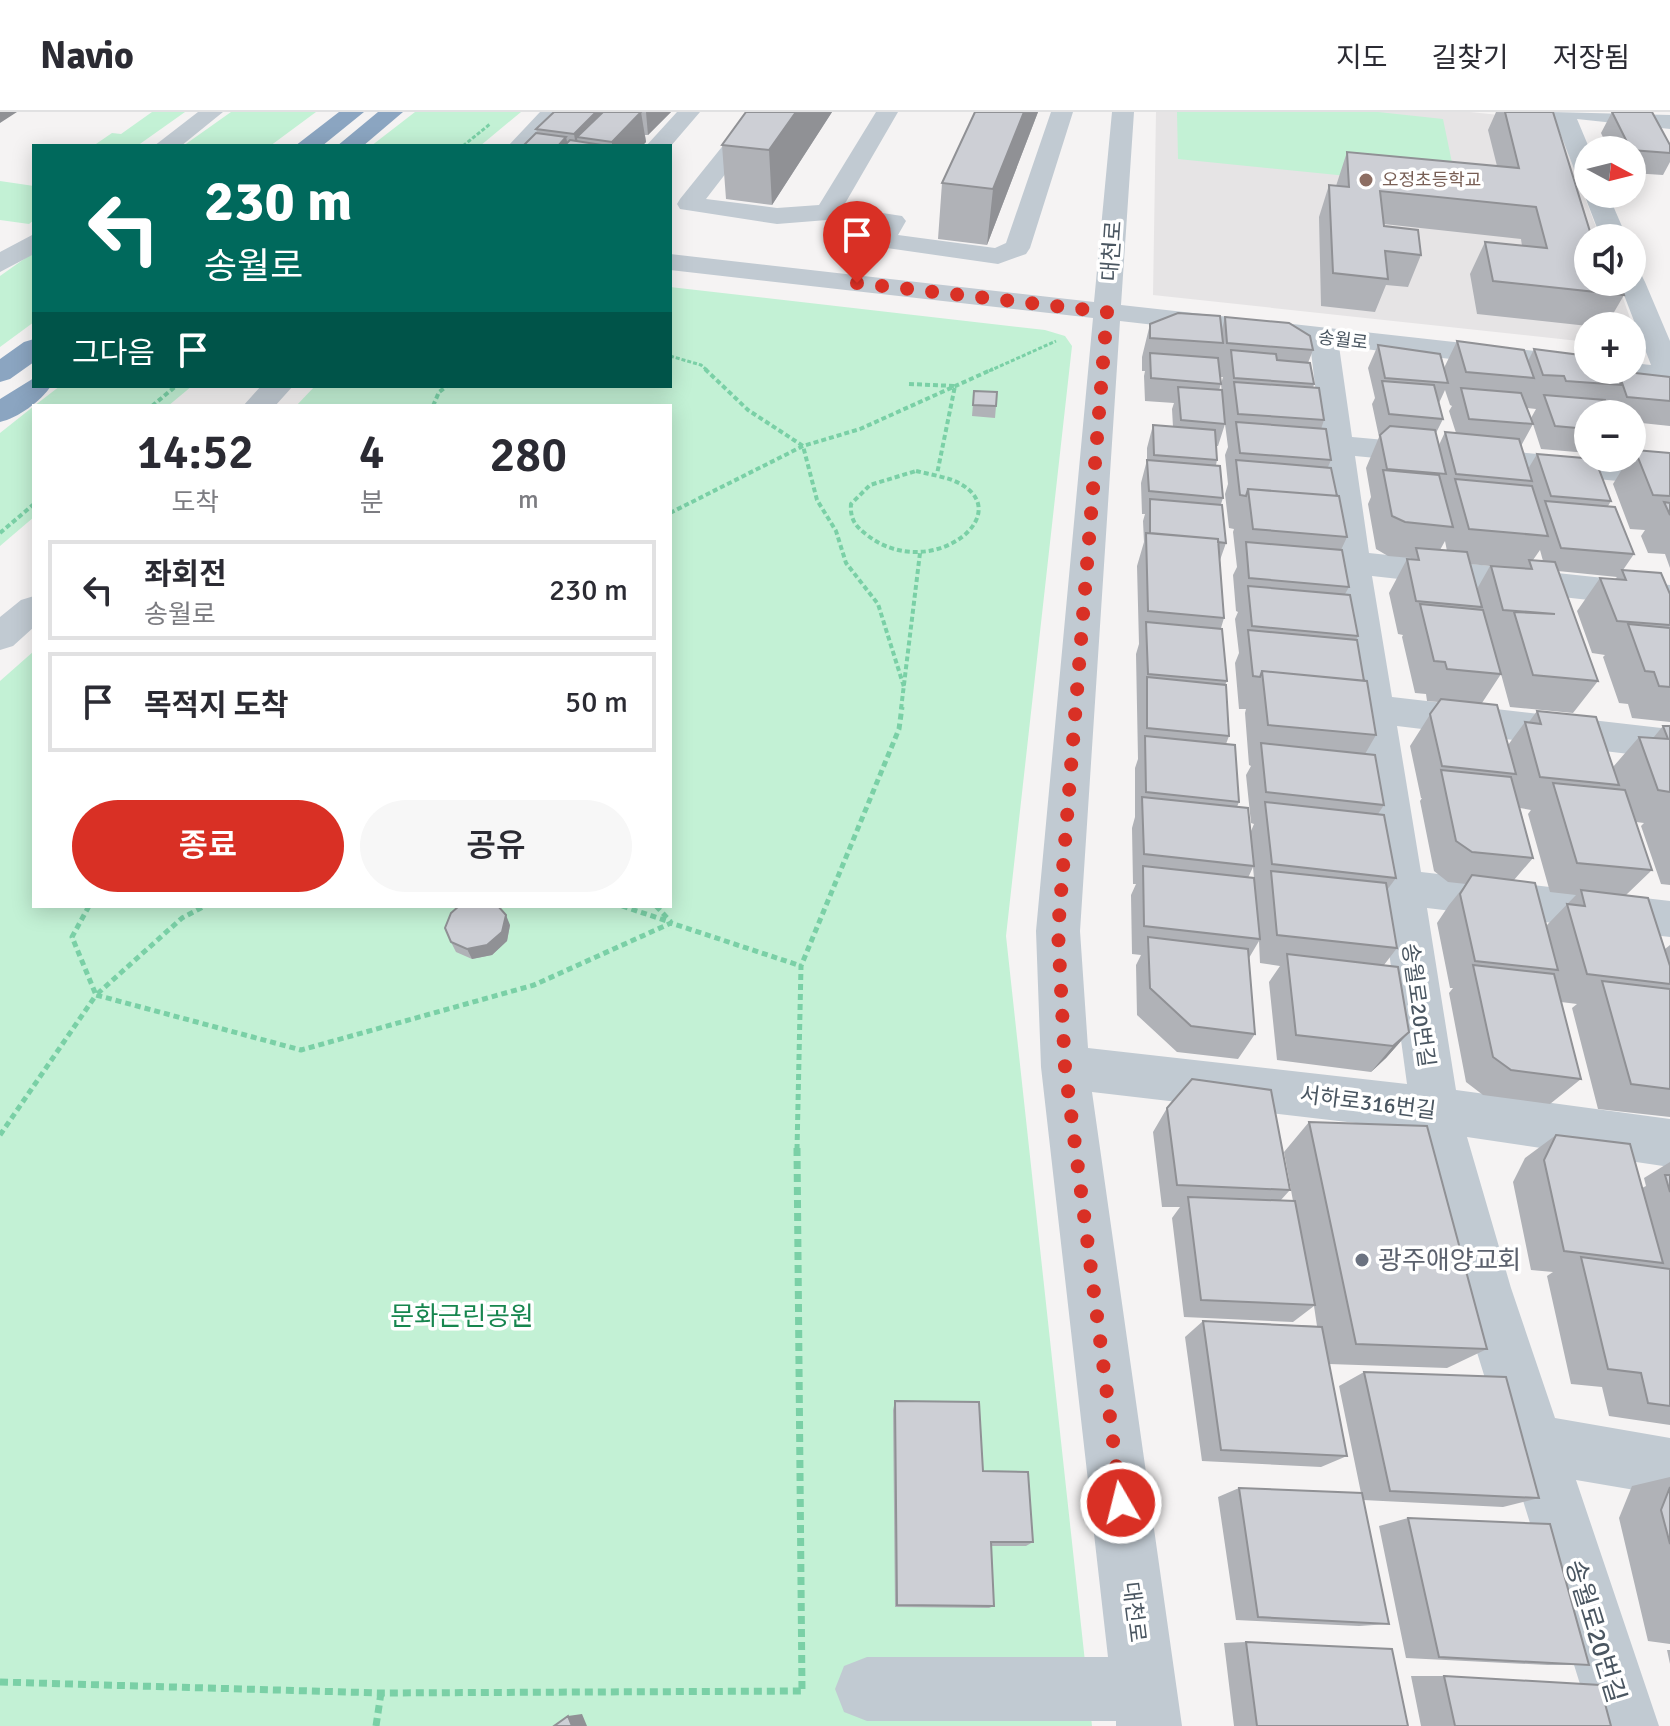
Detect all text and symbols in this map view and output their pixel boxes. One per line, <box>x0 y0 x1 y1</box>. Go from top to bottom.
text: Navio <box>40 32 134 79</box>
text: 지도 <box>1336 41 1387 75</box>
text: 길찾기 <box>1431 41 1509 75</box>
text: 저장됨 <box>1553 41 1630 75</box>
north arrow <box>1574 136 1646 208</box>
map controls <box>1574 136 1646 472</box>
text: 230 m <box>204 167 352 236</box>
place label: 오정초등학교 <box>1382 169 1481 191</box>
marker: 오정초등학교 <box>1357 171 1375 189</box>
icon: left <box>72 176 176 280</box>
pin <box>823 201 891 283</box>
icon: arrive <box>835 213 879 257</box>
street label: 대천로 <box>1096 220 1127 282</box>
button: sound <box>1574 224 1646 296</box>
text: 송월로 <box>204 244 303 289</box>
button: + <box>1574 312 1646 384</box>
street label: 송월로 <box>1317 326 1369 354</box>
icon: arrive <box>171 328 215 372</box>
text: 그다음 <box>72 335 155 372</box>
button: − <box>1574 400 1646 472</box>
text: 14:52 <box>137 423 254 482</box>
text: 4 <box>359 423 385 482</box>
text: 280 <box>489 426 567 485</box>
text: m <box>518 484 539 516</box>
text: 도착 <box>171 487 219 519</box>
text: 분 <box>360 487 384 519</box>
text: 좌회전 <box>144 556 227 593</box>
icon: left <box>76 568 120 612</box>
text: 230 m <box>549 572 628 609</box>
text: 송월로 <box>144 599 216 631</box>
icon: arrive <box>76 680 120 724</box>
text: 50 m <box>565 684 628 721</box>
text: 목적지 도착 <box>144 687 289 724</box>
button: 종료 <box>72 800 344 892</box>
button: 공유 <box>360 800 632 892</box>
street label: 송월로20번길 <box>1396 941 1441 1069</box>
street label: 서하로316번길 <box>1298 1081 1437 1124</box>
place label: 광주애양교회 <box>1378 1245 1522 1277</box>
marker: 광주애양교회 <box>1353 1251 1371 1269</box>
park label: 문화근린공원 <box>390 1301 534 1333</box>
position arrow <box>1079 1461 1163 1545</box>
street label: 송월로20번길 <box>1558 1556 1632 1707</box>
street label: 대천로 <box>1117 1580 1152 1644</box>

